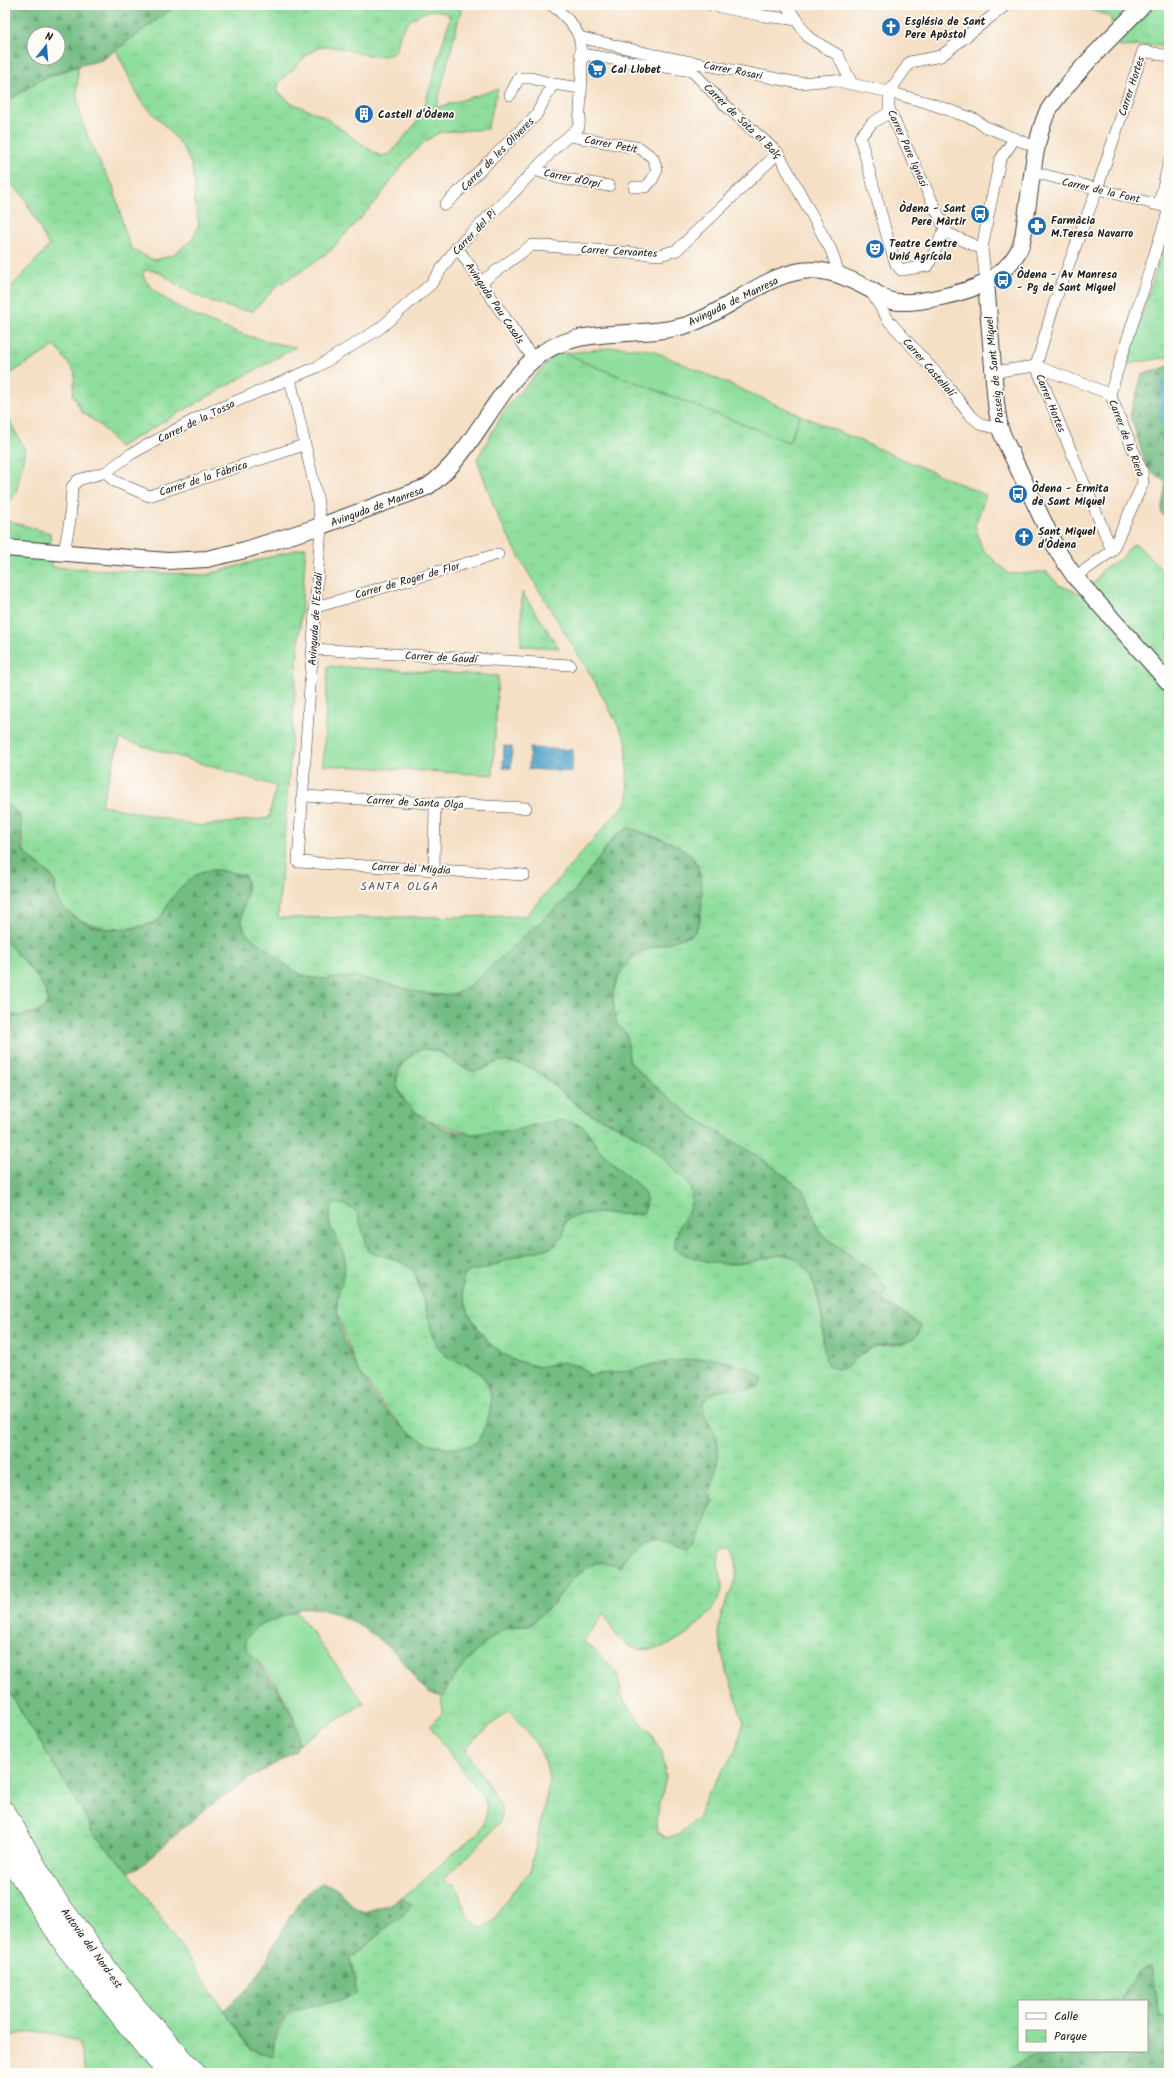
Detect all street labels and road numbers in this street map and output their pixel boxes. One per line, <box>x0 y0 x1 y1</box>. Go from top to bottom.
street label: Carrer Hortes <box>1114 54 1150 119</box>
street label: Carrer Rosari <box>702 56 764 86</box>
street label: Carrer de Sota el Balç <box>699 79 786 164</box>
street label: Carrer Pare Ignasi <box>882 107 932 190</box>
street label: Carrer de les Oliveres <box>456 113 539 196</box>
street label: Carrer Petit <box>583 131 640 159</box>
street label: Carrer d'Orpí <box>542 164 604 194</box>
street label: Carrer de la Font <box>1060 173 1142 209</box>
street label: Carrer del Pi <box>448 205 502 260</box>
street label: Carrer Cervantes <box>580 241 658 263</box>
street label: Avinguda Pau Casals <box>460 259 528 348</box>
street label: Avinguda de Manresa <box>685 272 782 332</box>
street label: Passeig de Sant Miquel <box>980 315 1010 424</box>
street label: Carrer Castellolí <box>897 334 961 403</box>
street label: Carrer Hortes <box>1030 371 1070 436</box>
street label: Carrer de la Tossa <box>154 395 238 449</box>
street label: Carrer de la Riera <box>1103 397 1149 480</box>
street label: Carrer de la Fàbrica <box>157 456 250 502</box>
street label: Avinguda de Manresa <box>328 482 427 532</box>
street label: Carrer de Roger de Flor <box>353 557 463 605</box>
street label: Avinguda de l'Estadi <box>304 572 328 666</box>
street label: Carrer de Gaudí <box>404 647 480 669</box>
street label: Carrer de Santa Olga <box>366 791 464 815</box>
street label: Carrer del Migdia <box>371 858 451 880</box>
street label: Autovia del Nord-est <box>56 1904 127 1993</box>

